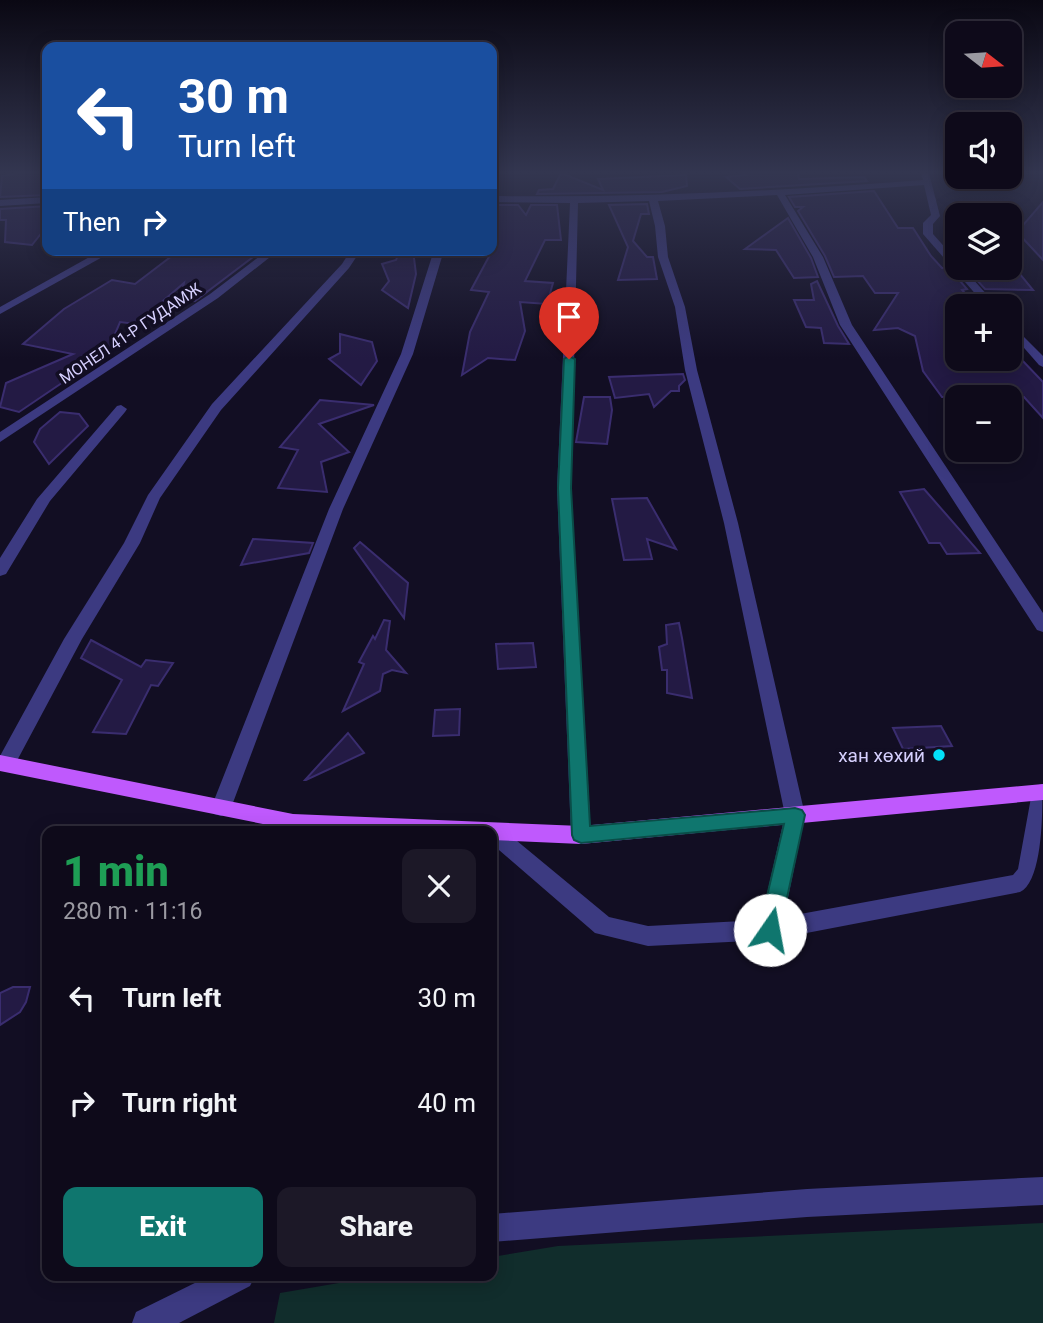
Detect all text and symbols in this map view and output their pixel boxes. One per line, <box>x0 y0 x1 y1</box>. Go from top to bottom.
north arrow <box>945 21 1022 98</box>
map controls <box>945 21 1022 462</box>
text: 30 m <box>178 68 289 125</box>
icon: left <box>63 70 154 161</box>
button: sound <box>945 112 1022 189</box>
text: Turn left <box>178 127 296 165</box>
icon: right <box>135 203 173 241</box>
button: layers <box>945 203 1022 280</box>
text: Then <box>63 207 121 237</box>
street label: МОНЕЛ 41-Р ГУДАМЖ <box>56 279 205 388</box>
pin <box>539 287 599 359</box>
button: + <box>945 294 1022 371</box>
icon: arrive <box>550 298 588 336</box>
button: − <box>945 385 1022 462</box>
place label: хан хөхий <box>838 744 925 767</box>
marker: хан хөхий <box>931 747 947 763</box>
text: 1 min <box>63 847 169 896</box>
button: close <box>402 849 476 923</box>
position arrow <box>733 893 807 967</box>
text: 280 m · 11:16 <box>63 898 202 925</box>
icon: left <box>63 979 101 1017</box>
text: Turn left <box>122 983 221 1013</box>
text: 30 m <box>418 983 476 1013</box>
icon: right <box>63 1084 101 1122</box>
text: Turn right <box>122 1088 237 1118</box>
text: 40 m <box>418 1088 476 1118</box>
button: Exit <box>63 1187 263 1267</box>
button: Share <box>277 1187 476 1267</box>

